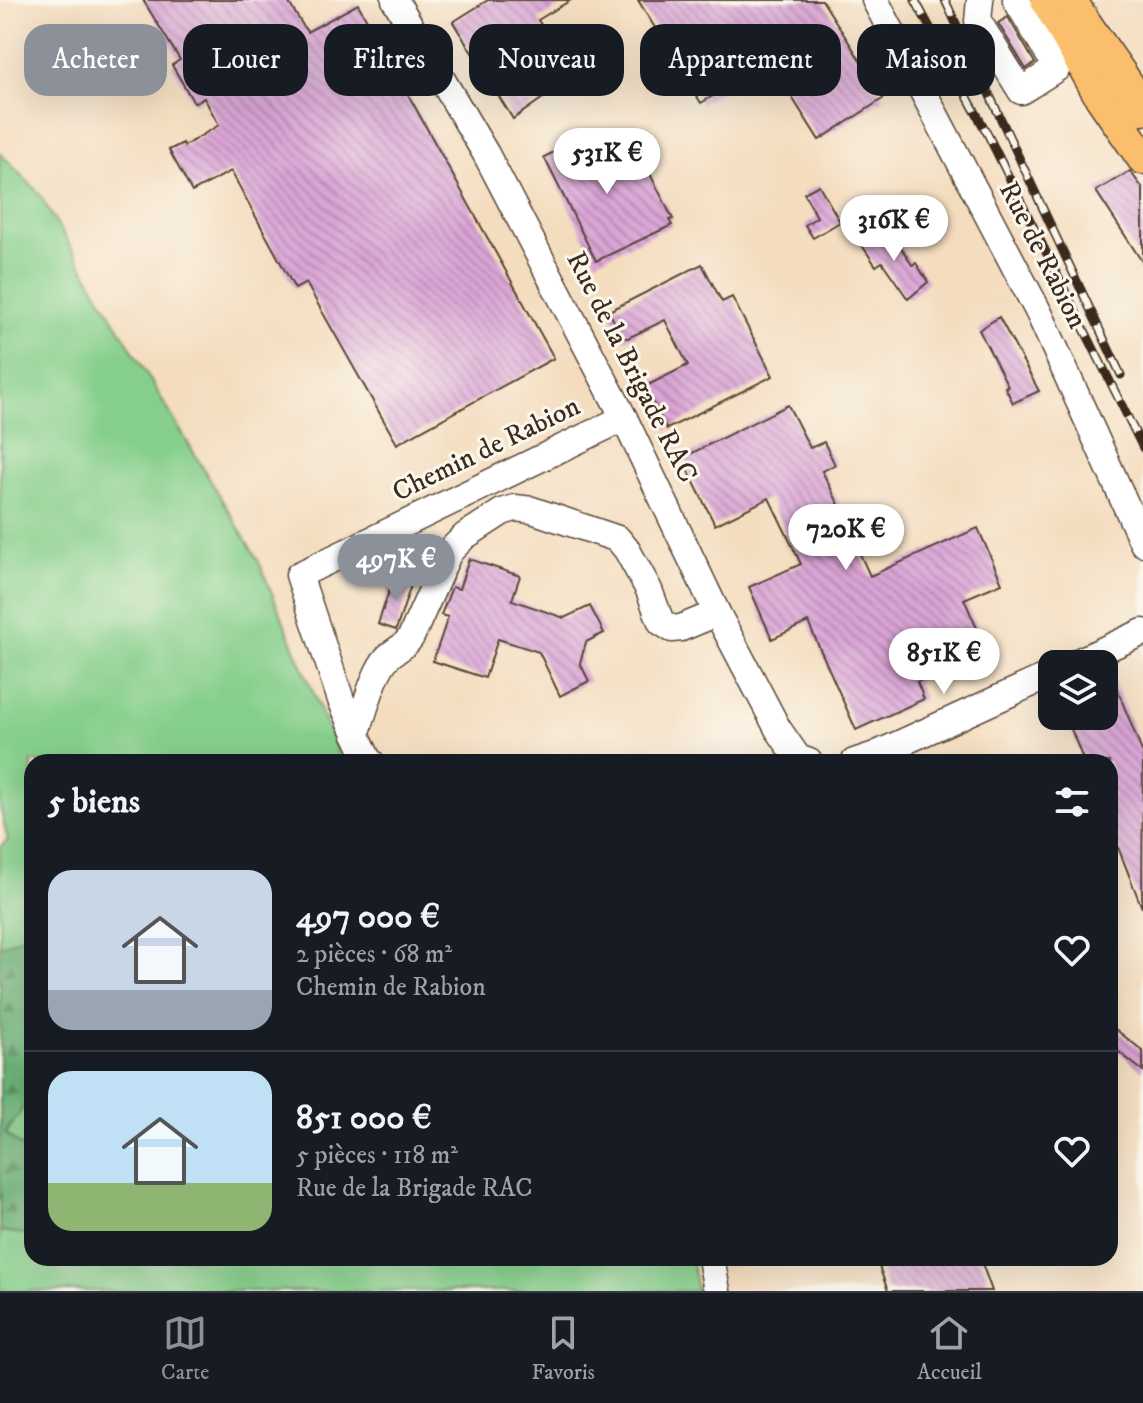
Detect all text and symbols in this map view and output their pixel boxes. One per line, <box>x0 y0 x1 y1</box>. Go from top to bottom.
chip: Acheter <box>24 24 167 96</box>
chip: Louer <box>183 24 308 96</box>
chip: Filtres <box>324 24 453 96</box>
chip: Nouveau <box>469 24 624 96</box>
chip: Appartement <box>640 24 841 96</box>
chip: Maison <box>857 24 995 96</box>
pin: 531K € <box>542 128 672 196</box>
text: 531K € <box>571 137 643 170</box>
street label: Rue de Rabion <box>991 176 1095 335</box>
pin: 316K € <box>829 195 959 263</box>
text: 316K € <box>858 204 930 237</box>
street label: Rue de la Brigade RAC <box>559 246 705 488</box>
street label: Chemin de Rabion <box>386 388 586 510</box>
pin: 720K € <box>781 504 911 572</box>
text: 720K € <box>806 513 886 546</box>
pin: 497K € <box>331 534 461 602</box>
text: 497K € <box>356 543 436 576</box>
pin: 851K € <box>879 628 1009 696</box>
text: 851K € <box>907 637 981 670</box>
map controls <box>1038 650 1118 730</box>
button: layers <box>1038 650 1118 730</box>
icon: filters <box>1050 780 1094 824</box>
text: 5 biens <box>48 781 140 823</box>
text: 497 000 € <box>296 896 440 938</box>
icon: home <box>112 902 208 998</box>
icon: heart <box>1050 928 1094 972</box>
text: 2 pièces · 68 m² <box>296 938 452 971</box>
text: Chemin de Rabion <box>296 971 486 1004</box>
text: 851 000 € <box>296 1097 432 1139</box>
icon: home <box>112 1103 208 1199</box>
icon: heart <box>1050 1129 1094 1173</box>
text: 5 pièces · 118 m² <box>296 1139 458 1172</box>
text: Rue de la Brigade RAC <box>296 1172 533 1205</box>
tab: Carte <box>161 1311 209 1386</box>
tab: Favoris <box>531 1311 595 1386</box>
tab: Accueil <box>917 1311 982 1386</box>

